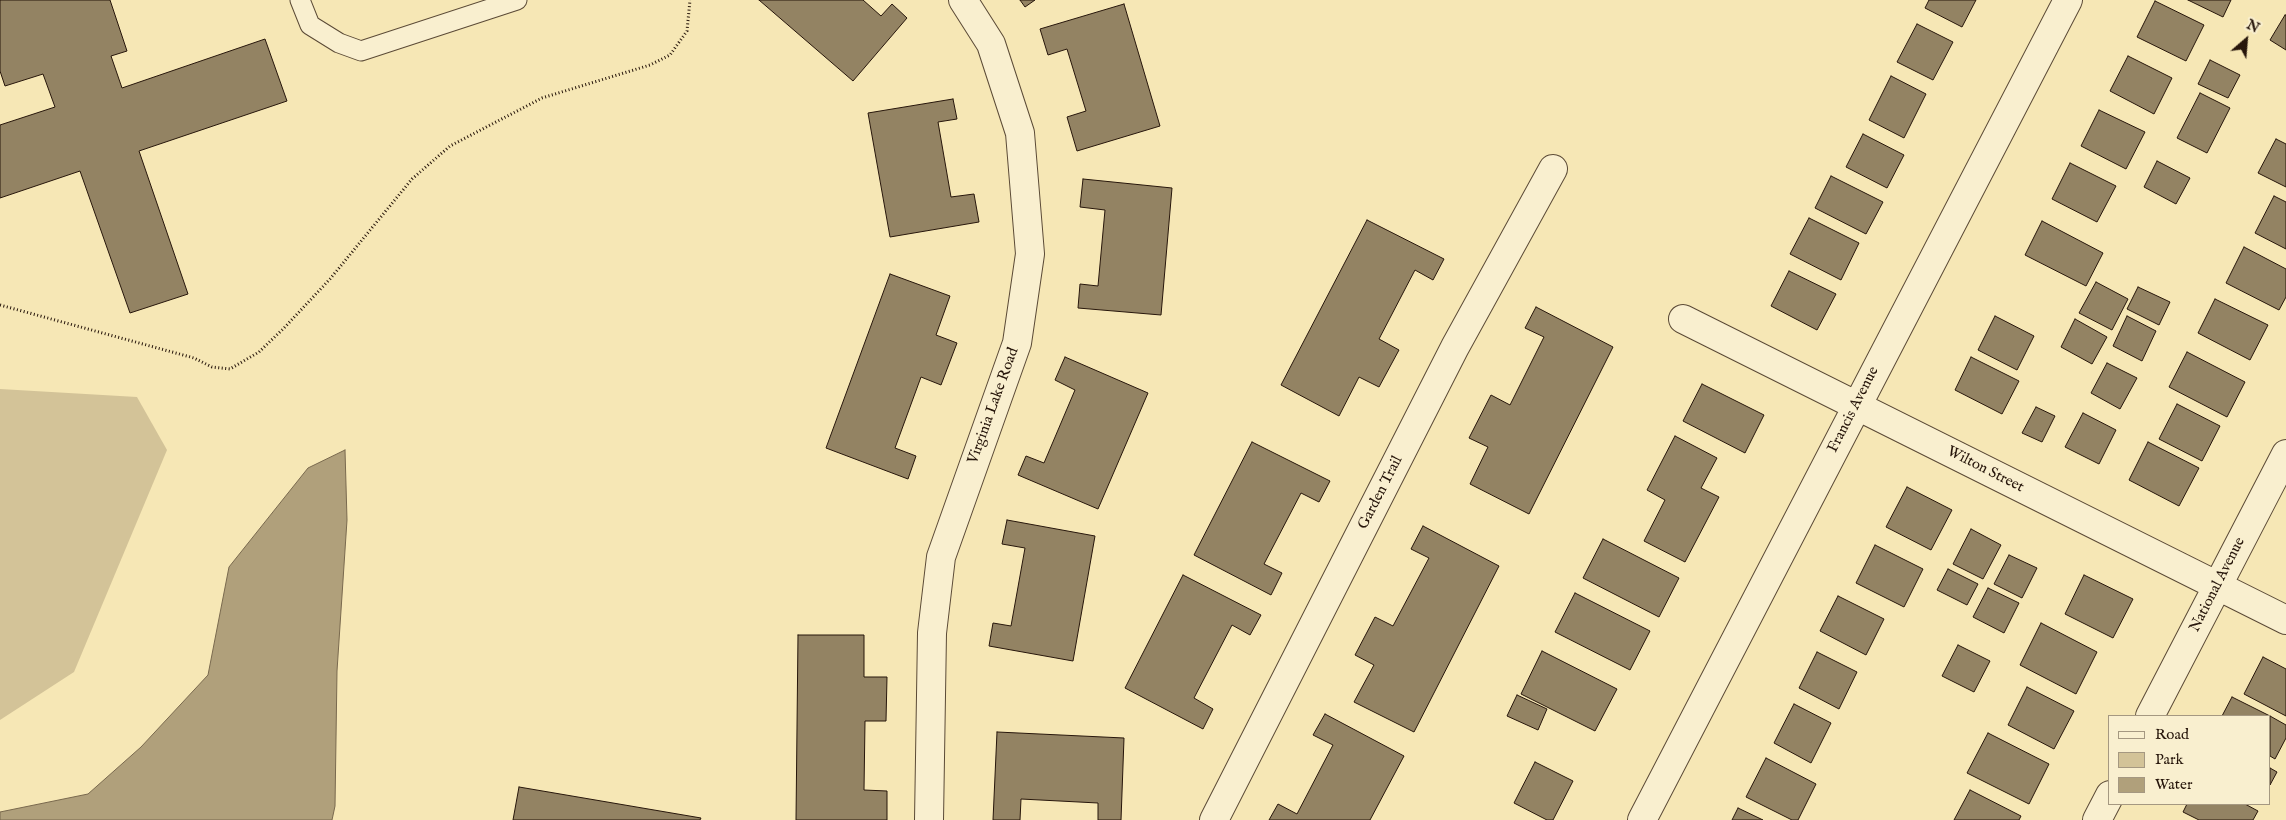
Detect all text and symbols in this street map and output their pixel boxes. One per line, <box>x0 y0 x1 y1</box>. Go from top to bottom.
north arrow <box>2221 15 2271 65</box>
text: N <box>2243 16 2262 37</box>
street label: Virginia Lake Road <box>965 345 1023 467</box>
street label: Francis Avenue <box>1825 364 1883 456</box>
street label: Wilton Street <box>1943 443 2027 497</box>
street label: Garden Trail <box>1355 453 1407 533</box>
street label: National Avenue <box>2186 535 2250 635</box>
legend <box>2108 715 2271 805</box>
text: Road <box>2155 725 2189 744</box>
text: Park <box>2155 750 2184 769</box>
text: Water <box>2155 775 2192 794</box>

